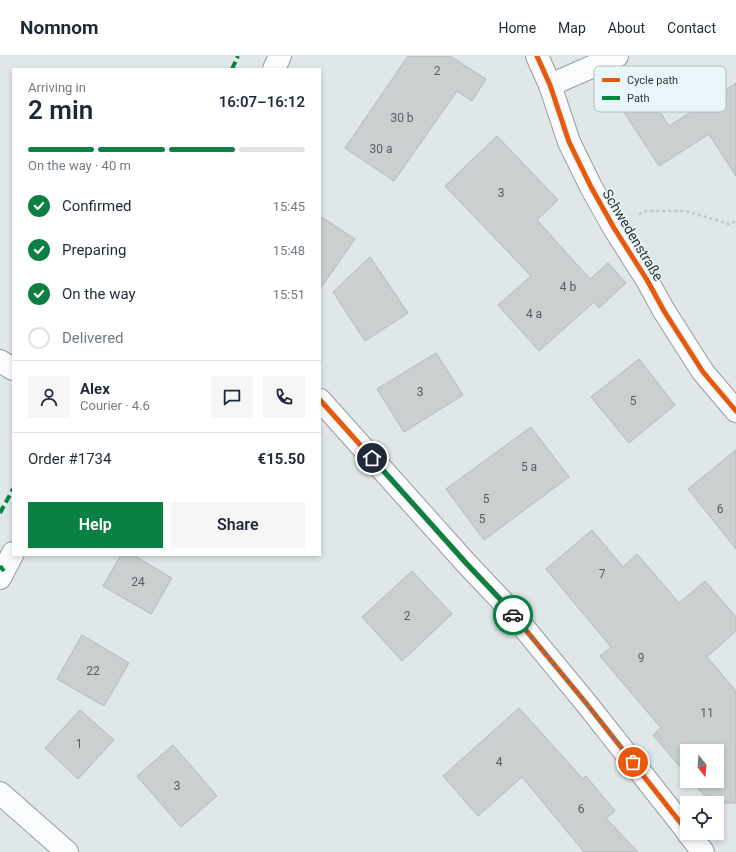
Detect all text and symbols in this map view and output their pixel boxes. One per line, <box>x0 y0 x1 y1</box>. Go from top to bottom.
text: Nomnom <box>20 16 98 39</box>
text: Home <box>498 20 536 36</box>
text: Map <box>558 20 586 36</box>
text: About <box>608 20 645 36</box>
text: Contact <box>667 20 716 36</box>
house number: 2 <box>434 64 441 78</box>
legend <box>594 66 726 112</box>
text: Cycle path <box>627 74 678 87</box>
text: Arriving in <box>28 80 86 95</box>
text: Path <box>627 92 650 105</box>
text: 16:07–16:12 <box>219 93 305 111</box>
text: 2 min <box>28 95 93 125</box>
house number: 30 b <box>390 111 414 125</box>
house number: 30 a <box>370 142 393 156</box>
text: On the way · 40 m <box>28 158 131 173</box>
house number: 3 <box>498 186 504 200</box>
street label: Schwedenstraße <box>599 186 667 284</box>
icon: check <box>28 195 50 217</box>
text: Confirmed <box>62 197 132 215</box>
text: 15:45 <box>273 199 305 214</box>
icon: check <box>28 239 50 261</box>
text: Preparing <box>62 241 126 259</box>
text: 15:48 <box>273 243 305 258</box>
house number: 4 b <box>560 280 576 294</box>
icon: check <box>28 283 50 305</box>
text: On the way <box>62 285 136 303</box>
text: 15:51 <box>273 287 305 302</box>
house number: 4 a <box>526 307 542 321</box>
text: Delivered <box>62 329 124 347</box>
button: person <box>28 376 70 418</box>
button: chat <box>211 376 253 418</box>
button: phone <box>263 376 305 418</box>
text: Alex <box>80 380 110 398</box>
house number: 3 <box>417 385 423 399</box>
house number: 5 <box>630 394 637 408</box>
text: Courier · 4.6 <box>80 398 150 413</box>
pin <box>355 441 389 475</box>
icon: home <box>361 447 383 469</box>
text: Order #1734 <box>28 450 111 468</box>
text: €15.50 <box>258 450 305 468</box>
house number: 5 a <box>521 460 537 474</box>
house number: 5 <box>483 492 490 506</box>
button: Help <box>28 502 163 548</box>
button: Share <box>171 502 305 548</box>
house number: 6 <box>717 502 724 516</box>
house number: 5 <box>479 512 486 526</box>
house number: 7 <box>599 567 606 581</box>
house number: 24 <box>131 575 145 589</box>
courier <box>493 595 533 635</box>
icon: car <box>502 604 524 626</box>
house number: 2 <box>404 609 411 623</box>
house number: 9 <box>638 651 644 665</box>
house number: 22 <box>86 664 100 678</box>
house number: 11 <box>700 706 714 720</box>
house number: 1 <box>76 737 82 751</box>
north arrow <box>680 744 724 788</box>
map controls <box>680 744 724 840</box>
pin <box>616 745 650 779</box>
icon: bag <box>622 751 644 773</box>
house number: 4 <box>496 755 503 769</box>
house number: 3 <box>174 779 180 793</box>
button: locate <box>680 796 724 840</box>
house number: 6 <box>578 802 585 816</box>

